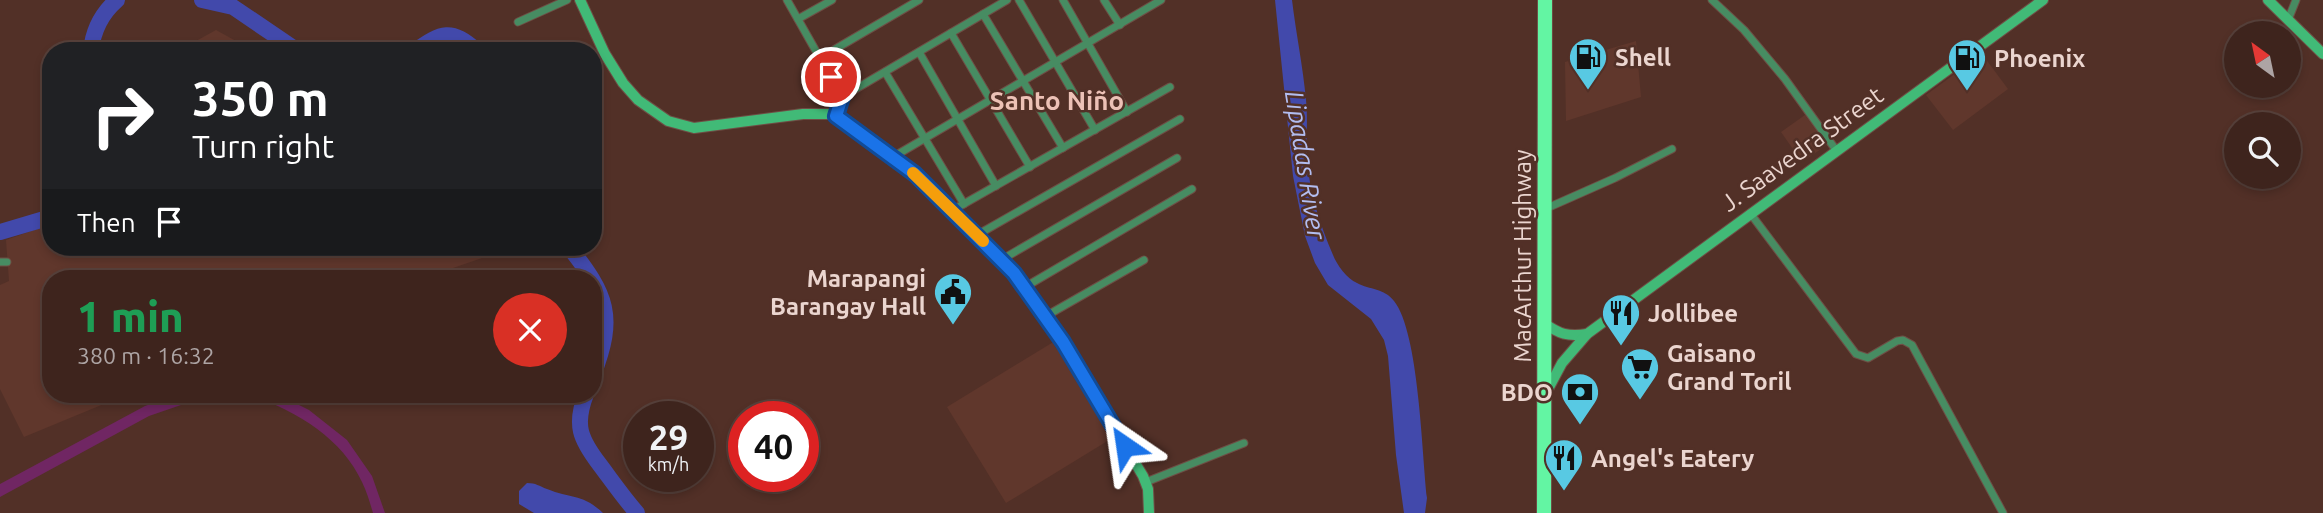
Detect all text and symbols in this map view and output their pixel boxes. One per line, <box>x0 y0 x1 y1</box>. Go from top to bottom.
north arrow <box>2224 21 2301 98</box>
map controls <box>2224 21 2301 189</box>
fuel station icon: Shell <box>1567 36 1609 91</box>
fuel station icon: Phoenix <box>1946 37 1988 92</box>
place label: Shell <box>1615 44 1671 71</box>
place label: Phoenix <box>1994 45 2085 72</box>
pin <box>801 47 861 107</box>
icon: arrive <box>812 58 850 96</box>
icon: right <box>77 70 168 161</box>
text: 350 m <box>192 70 329 125</box>
street label: J. Saavedra Street <box>1716 81 1889 217</box>
district label: Santo Niño <box>990 86 1124 115</box>
water label: Lipadas River <box>1280 88 1332 243</box>
button: search <box>2224 112 2301 189</box>
text: Turn right <box>192 128 334 164</box>
street label: MacArthur Highway <box>1509 149 1536 363</box>
icon: arrive <box>150 203 188 241</box>
text: Then <box>77 208 136 237</box>
place label: Marapangi Barangay Hall <box>770 265 926 320</box>
public building icon: Marapangi Barangay Hall <box>932 271 974 326</box>
restaurant icon: Jollibee <box>1600 292 1642 347</box>
text: 1 min <box>77 293 184 340</box>
button: close <box>493 293 567 367</box>
place label: Jollibee <box>1648 300 1738 327</box>
place label: Gaisano Grand Toril <box>1667 340 1791 395</box>
text: 380 m · 16:32 <box>77 343 215 368</box>
supermarket icon: Gaisano Grand Toril <box>1619 346 1661 401</box>
bank icon: BDO <box>1559 371 1601 426</box>
place label: BDO <box>1501 379 1553 406</box>
speed limit sign: 40 <box>728 401 819 492</box>
position arrow <box>1088 409 1162 483</box>
text: 29 <box>649 417 688 457</box>
restaurant icon: Angel's Eatery <box>1543 437 1585 492</box>
place label: Angel's Eatery <box>1591 445 1755 472</box>
text: km/h <box>648 454 689 474</box>

